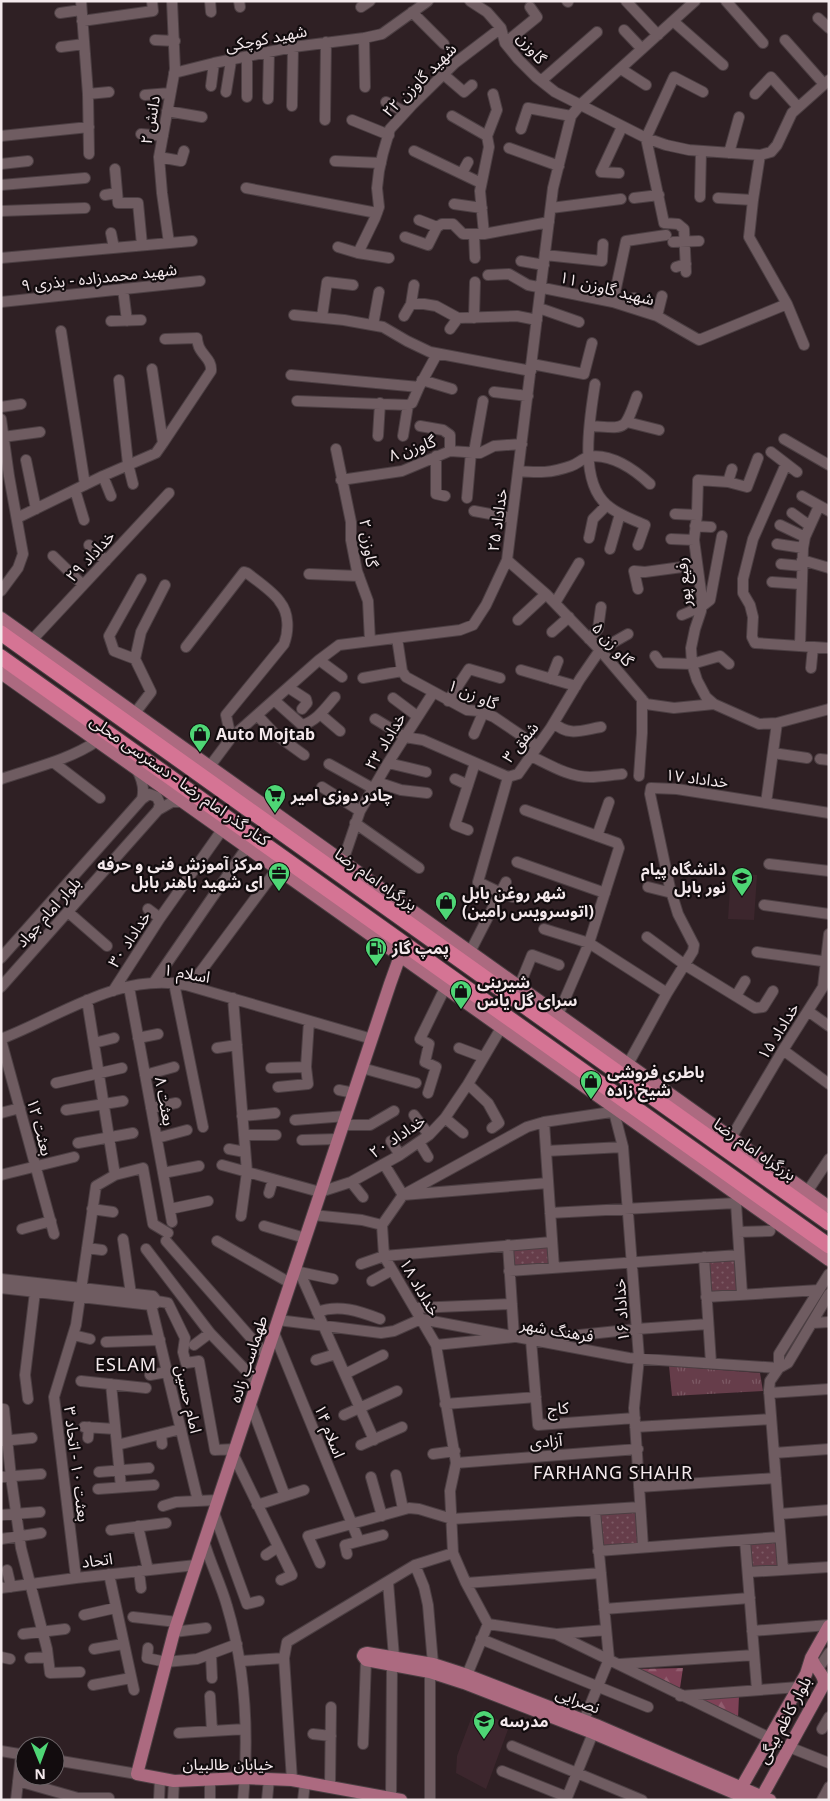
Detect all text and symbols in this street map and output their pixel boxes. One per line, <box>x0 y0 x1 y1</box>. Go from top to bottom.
street label: شهید کوچکی <box>223 19 309 57</box>
street label: گاوزن <box>512 27 552 69</box>
street label: شهید گاوزن ۲۲ <box>377 38 461 122</box>
street label: دانش ۲ <box>135 94 165 146</box>
street label: شهید محمدزاده - بذری ۹ <box>20 258 178 296</box>
street label: شهید گاوزن ۱۱ <box>557 266 657 310</box>
street label: گاوزن ۸ <box>385 430 439 466</box>
street label: خداداد ۲۵ <box>482 487 512 553</box>
street label: گاوزن ۲ <box>354 517 384 569</box>
street label: خداداد ۲۹ <box>60 525 120 587</box>
street label: رفیع پور <box>670 556 698 609</box>
street label: گاو زن ۵ <box>587 617 639 671</box>
street label: گاو زن ۱ <box>444 674 502 715</box>
street label: خداداد ۲۳ <box>359 708 411 774</box>
street label: کنار گذر امام رضا - دسترسی محلی <box>85 710 274 852</box>
street label: شفق ۳ <box>497 717 543 767</box>
shop icon: Auto Mojtab <box>188 722 212 753</box>
place label: Auto Mojtab <box>216 723 315 745</box>
street label: خداداد ۱۷ <box>664 763 730 793</box>
supermarket icon: چادر دوزی امیر <box>263 783 287 814</box>
place label: چادر دوزی امیر <box>290 784 393 806</box>
street label: بزرگراه امام رضا <box>329 842 422 917</box>
place label: مرکز آموزش فنی و حرفه ای شهید باهنر بابل <box>97 853 263 893</box>
place label: دانشگاه پیام نور بابل <box>641 858 726 898</box>
office icon: مرکز آموزش فنی و حرفه ای شهید باهنر بابل <box>267 861 291 892</box>
school or university icon: دانشگاه پیام نور بابل <box>730 866 754 897</box>
street label: بلوار امام جواد <box>10 872 87 953</box>
place label: شهر روغن بابل (اتوسرویس رامین) <box>462 882 594 922</box>
shop icon: شهر روغن بابل (اتوسرویس رامین) <box>434 890 458 921</box>
street label: خداداد ۳۰ <box>103 906 155 972</box>
fuel station icon: پمپ گاز <box>364 936 388 967</box>
place label: پمپ گاز <box>391 937 449 959</box>
street label: اسلام ۱ <box>162 958 212 990</box>
place label: شیرینی سرای گل یاس <box>477 971 578 1011</box>
shop icon: شیرینی سرای گل یاس <box>449 979 473 1010</box>
street label: خداداد ۱۵ <box>752 998 804 1064</box>
place label: باطری فروشی شیخ زاده <box>607 1061 705 1103</box>
shop icon: باطری فروشی شیخ زاده <box>579 1069 603 1100</box>
street label: بعثت ۸ <box>150 1075 180 1127</box>
street label: بعثت ۱۲ <box>22 1096 58 1158</box>
street label: خداداد ۲۰ <box>365 1109 429 1163</box>
street label: بزرگراه امام رضا <box>708 1112 801 1187</box>
street label: خداداد ۱۸ <box>395 1254 445 1320</box>
street label: خداداد ۱۶ <box>608 1278 634 1342</box>
street label: طهماسب زاده <box>224 1312 272 1405</box>
street label: فرهنگ شهر <box>518 1313 595 1347</box>
district label: ESLAM <box>95 1352 157 1376</box>
street label: امام حسین <box>169 1363 208 1436</box>
street label: کاج <box>547 1396 570 1422</box>
street label: اسلام ۱۴ <box>307 1401 351 1462</box>
street label: بعثت ۱۰ - اتحاد ۳ <box>59 1405 95 1523</box>
street label: آزادی <box>529 1429 564 1453</box>
district label: FARHANG SHAHR <box>533 1460 693 1484</box>
street label: اتحاد <box>80 1547 114 1573</box>
street label: بلوار کاظم بیگی <box>752 1672 818 1768</box>
street label: نصرایی <box>553 1682 603 1718</box>
school or university icon: مدرسه <box>472 1709 496 1740</box>
place label: مدرسه <box>500 1710 549 1732</box>
north arrow <box>15 1736 65 1786</box>
street label: خیابان طالبیان <box>183 1753 273 1775</box>
text: N <box>34 1765 46 1784</box>

